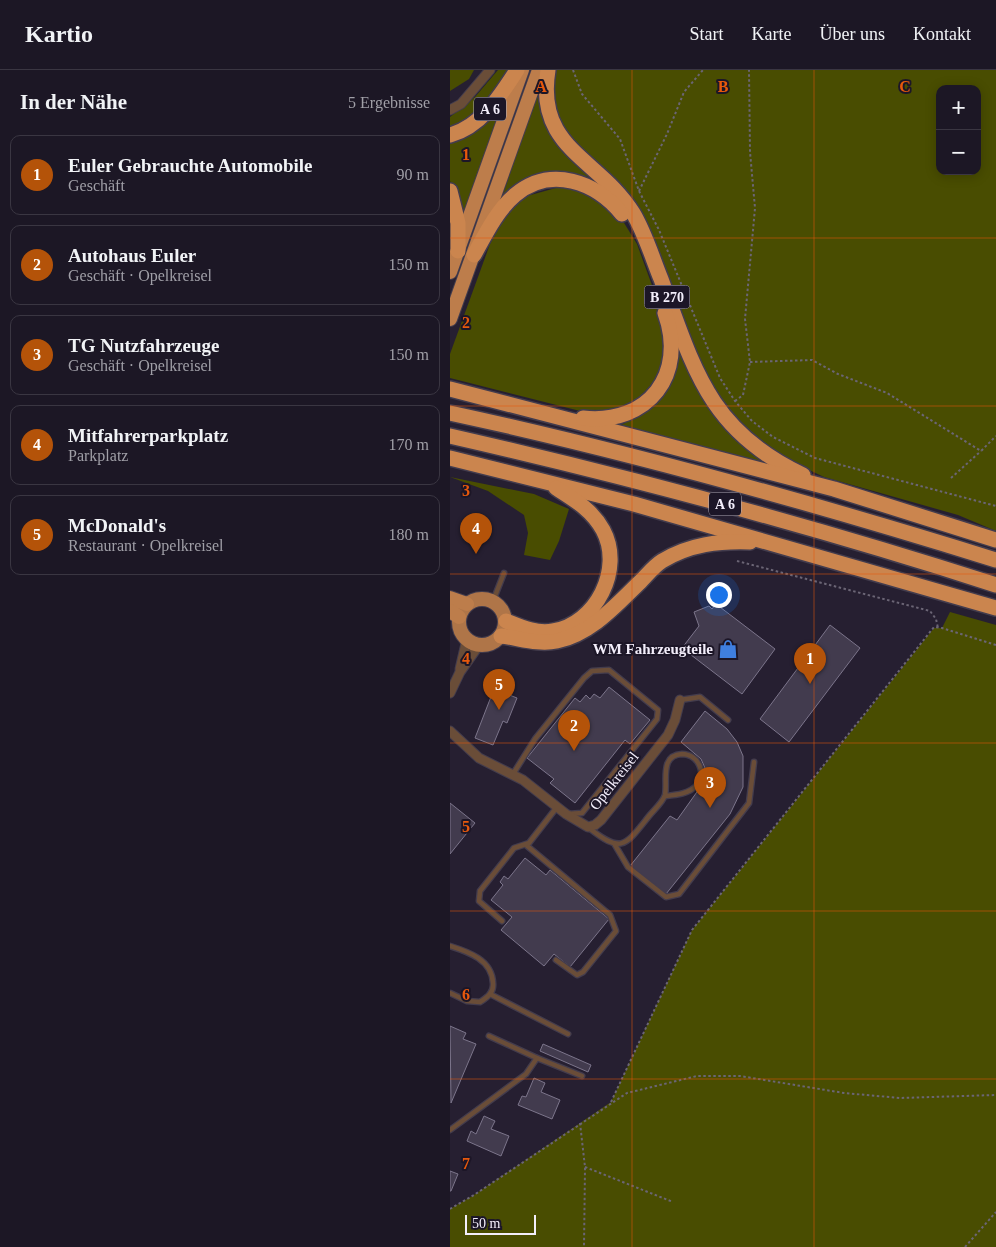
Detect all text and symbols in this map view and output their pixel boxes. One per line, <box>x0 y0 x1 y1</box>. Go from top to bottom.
text: Kartio <box>25 21 93 47</box>
text: Start <box>690 24 724 44</box>
text: Karte <box>752 24 792 44</box>
text: Über uns <box>820 24 885 44</box>
text: Kontakt <box>913 24 971 44</box>
text: A <box>535 78 547 95</box>
text: B <box>718 78 729 95</box>
text: C <box>899 78 911 95</box>
map controls <box>936 85 981 175</box>
button: + <box>936 85 981 130</box>
text: In der Nähe <box>20 90 127 114</box>
text: 5 Ergebnisse <box>348 94 430 111</box>
road number: A 6 <box>474 98 506 120</box>
button: − <box>936 130 981 175</box>
text: 1 <box>462 146 470 163</box>
text: Euler Gebrauchte Automobile <box>68 155 313 176</box>
text: 1 <box>33 166 41 183</box>
text: 90 m <box>397 166 429 183</box>
text: Geschäft <box>68 177 125 194</box>
text: Autohaus Euler <box>68 245 196 266</box>
text: 2 <box>33 256 41 273</box>
text: 150 m <box>389 256 429 273</box>
text: Geschäft · Opelkreisel <box>68 267 212 284</box>
road number: B 270 <box>644 286 690 308</box>
text: 2 <box>462 314 470 331</box>
text: TG Nutzfahrzeuge <box>68 335 219 356</box>
text: 3 <box>33 346 41 363</box>
text: 150 m <box>389 346 429 363</box>
text: Geschäft · Opelkreisel <box>68 357 212 374</box>
text: Mitfahrerparkplatz <box>68 425 228 446</box>
text: 4 <box>33 436 41 453</box>
text: 170 m <box>389 436 429 453</box>
text: Parkplatz <box>68 447 128 464</box>
text: 3 <box>462 482 470 499</box>
road number: A 6 <box>709 492 741 516</box>
pin: 4 <box>460 513 492 554</box>
text: McDonald's <box>68 515 166 536</box>
text: 5 <box>33 526 41 543</box>
text: 180 m <box>389 526 429 543</box>
text: Restaurant · Opelkreisel <box>68 537 224 554</box>
your location <box>706 582 732 608</box>
shop icon: WM Fahrzeugteile <box>717 638 739 660</box>
place label: WM Fahrzeugteile <box>593 641 713 657</box>
pin: 1 <box>794 643 826 684</box>
text: 4 <box>462 650 470 667</box>
pin: 5 <box>483 669 515 710</box>
pin: 2 <box>558 710 590 751</box>
street label: Opelkreisel <box>586 749 642 813</box>
pin: 3 <box>694 767 726 808</box>
text: 5 <box>462 818 470 835</box>
text: 6 <box>462 986 470 1003</box>
text: 7 <box>462 1155 470 1172</box>
scale bar <box>465 1212 536 1235</box>
text: 50 m <box>472 1216 500 1231</box>

